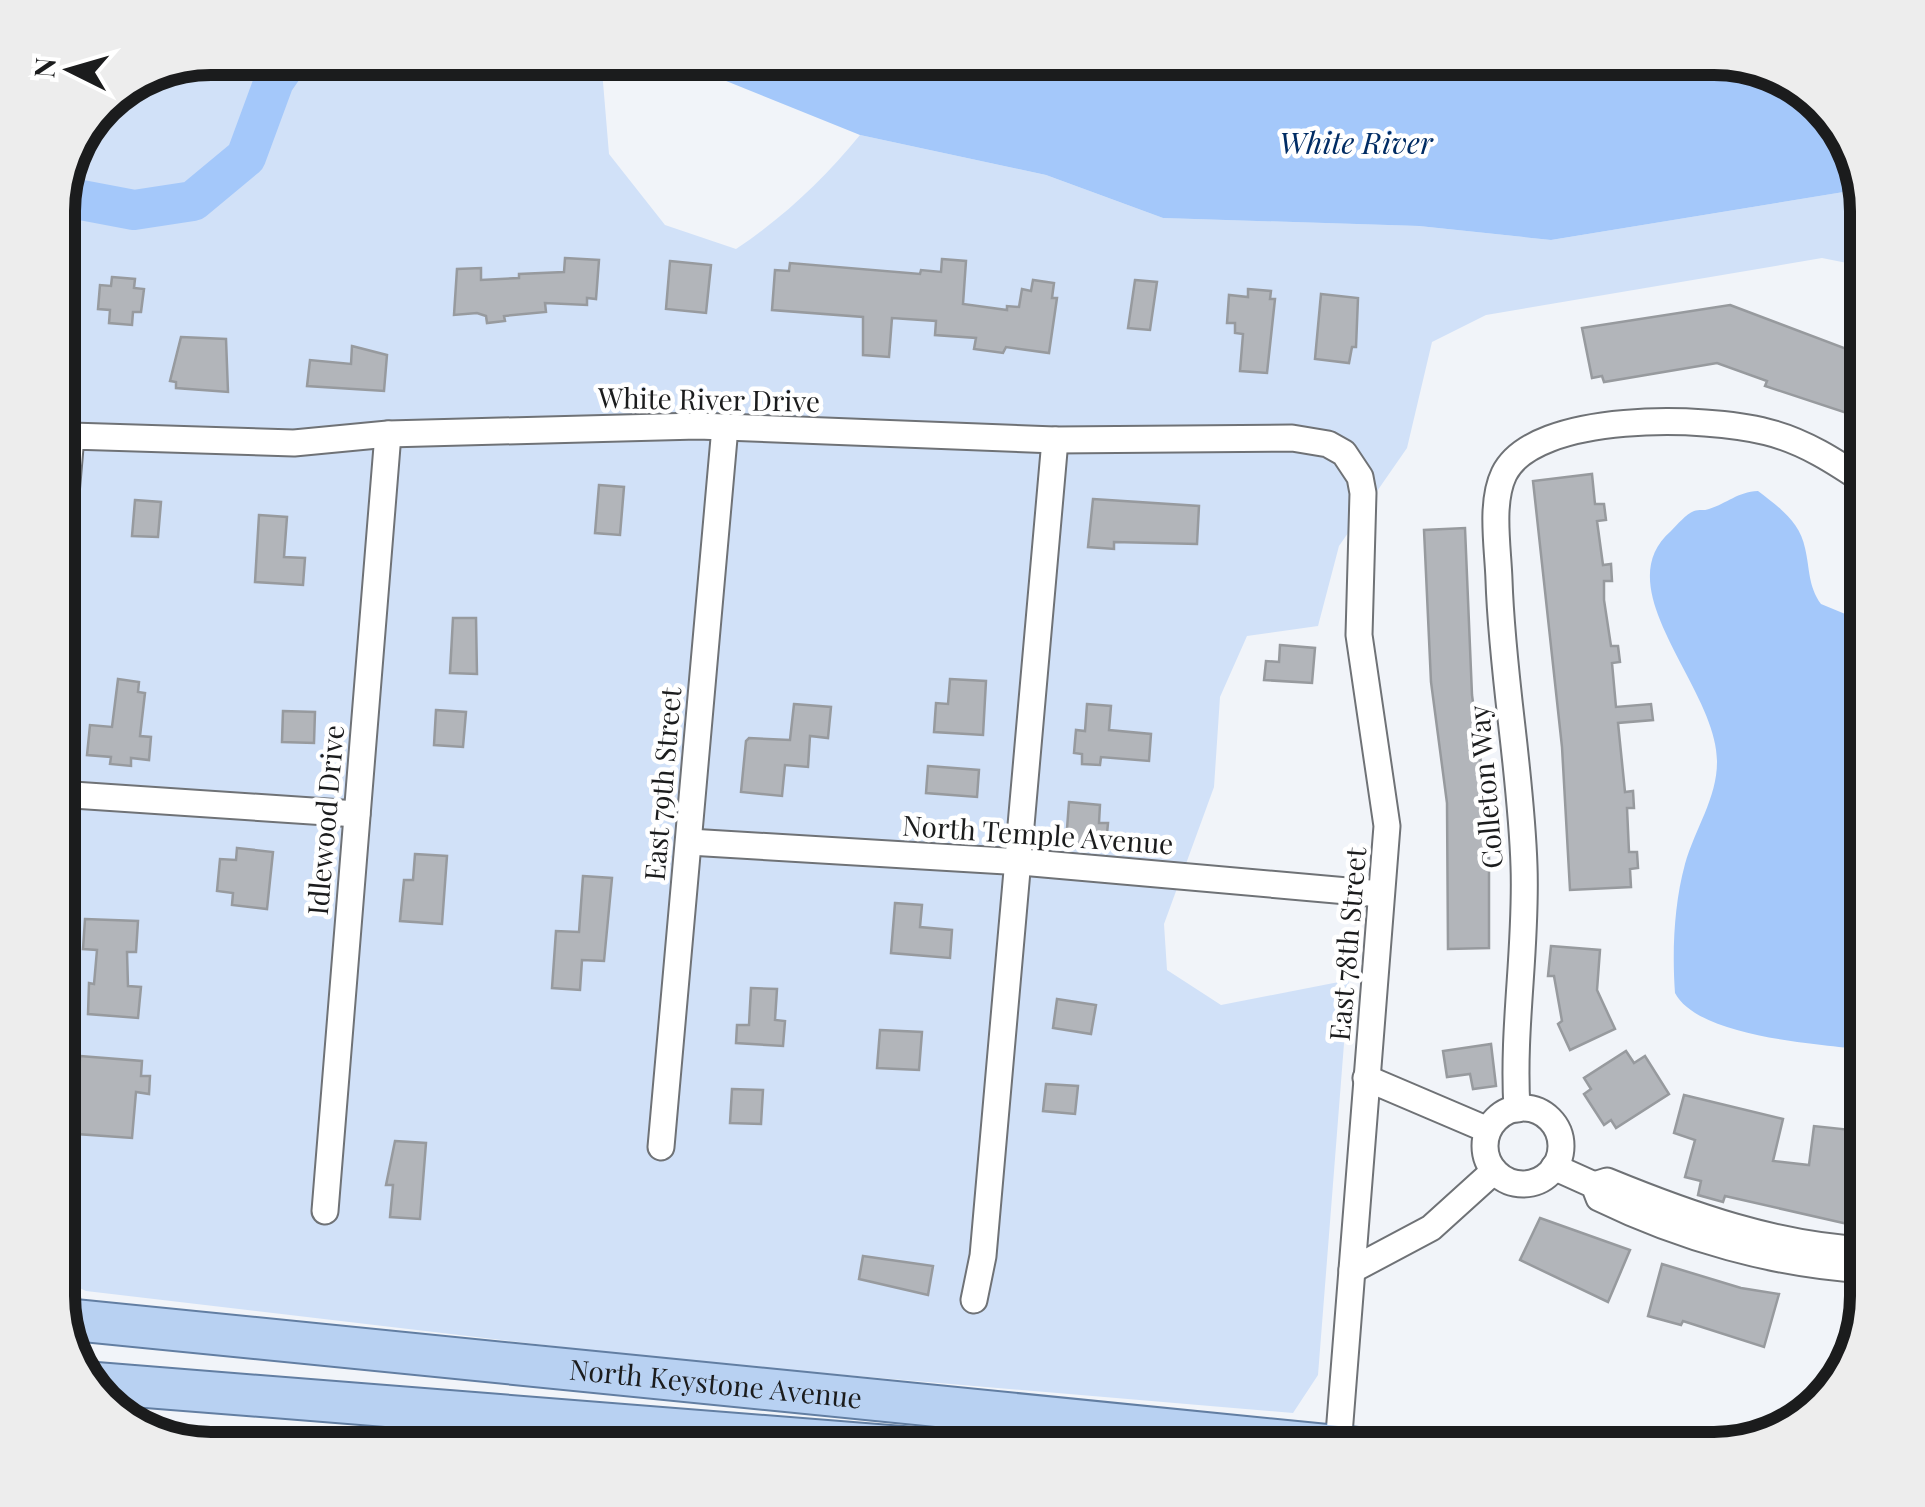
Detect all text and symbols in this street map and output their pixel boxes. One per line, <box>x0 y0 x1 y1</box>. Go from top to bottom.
north arrow <box>20 20 120 120</box>
text: N <box>24 56 63 79</box>
water label: White River <box>1279 122 1434 162</box>
street label: White River Drive <box>597 378 820 419</box>
street label: East 79th Street <box>635 685 688 882</box>
street label: Colleton Way <box>1459 704 1510 870</box>
street label: Idlewood Drive <box>298 723 351 917</box>
street label: North Temple Avenue <box>901 806 1175 861</box>
street label: East 78th Street <box>1320 844 1374 1042</box>
street label: North Keystone Avenue <box>568 1350 864 1416</box>

